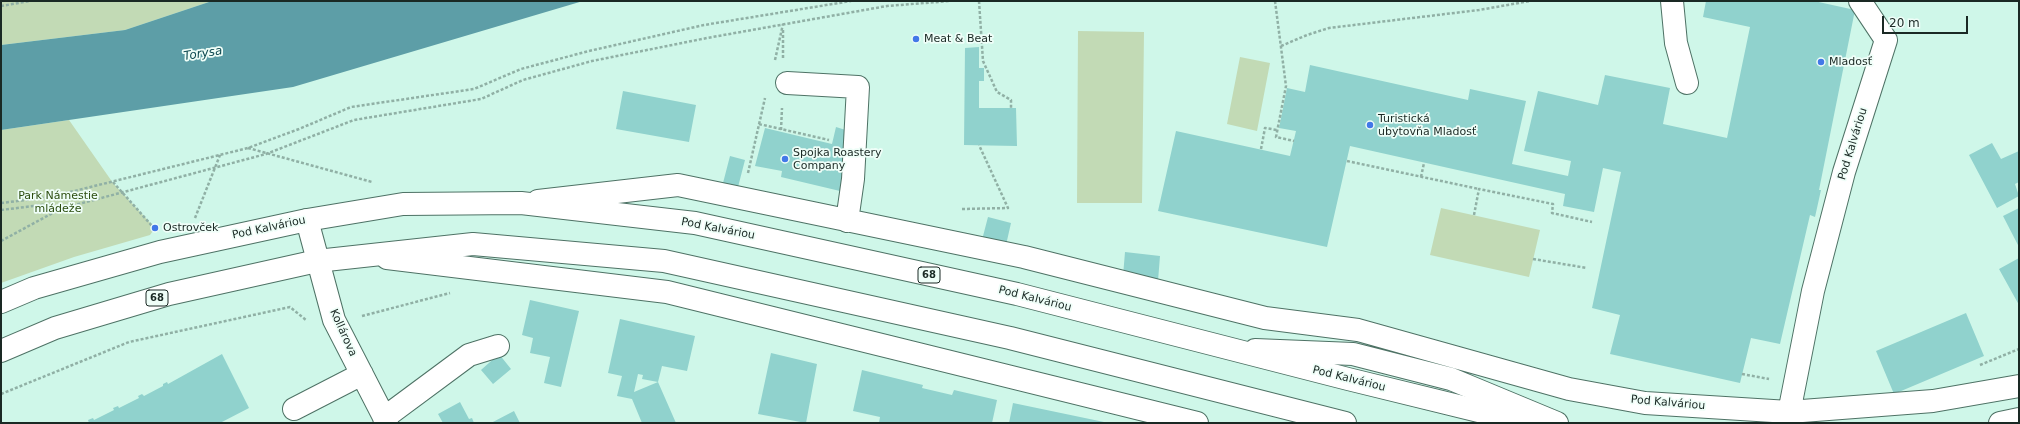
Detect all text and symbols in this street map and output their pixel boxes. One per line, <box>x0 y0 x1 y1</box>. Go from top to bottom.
scale bar <box>1884 8 1970 34</box>
text: 20 m <box>1889 16 1920 30</box>
place label: Meat & Beat <box>924 32 992 46</box>
marker: Meat & Beat <box>911 34 921 44</box>
water label: Torysa <box>183 44 223 64</box>
place label: Mladosť <box>1829 55 1872 69</box>
marker: Mladosť <box>1816 57 1826 67</box>
street label: Pod Kalváriou <box>1836 106 1870 182</box>
place label: Turistická ubytovňa Mladosť <box>1378 112 1476 138</box>
marker: Turistická ubytovňa Mladosť <box>1365 120 1375 130</box>
place label: Spojka Roastery Company <box>793 146 882 172</box>
marker: Spojka Roastery Company <box>780 154 790 164</box>
park label: Park Námestie mládeže <box>18 189 98 215</box>
street label: Pod Kalváriou <box>231 214 307 242</box>
street label: Pod Kalváriou <box>680 215 756 243</box>
place label: Ostrovček <box>163 221 218 235</box>
marker: Ostrovček <box>150 223 160 233</box>
road number: 68 <box>918 267 940 283</box>
street label: Pod Kalváriou <box>997 284 1073 314</box>
road number: 68 <box>146 290 168 306</box>
street label: Kollárova <box>327 307 359 359</box>
street label: Pod Kalváriou <box>1311 364 1387 394</box>
street label: Pod Kalváriou <box>1630 393 1706 413</box>

